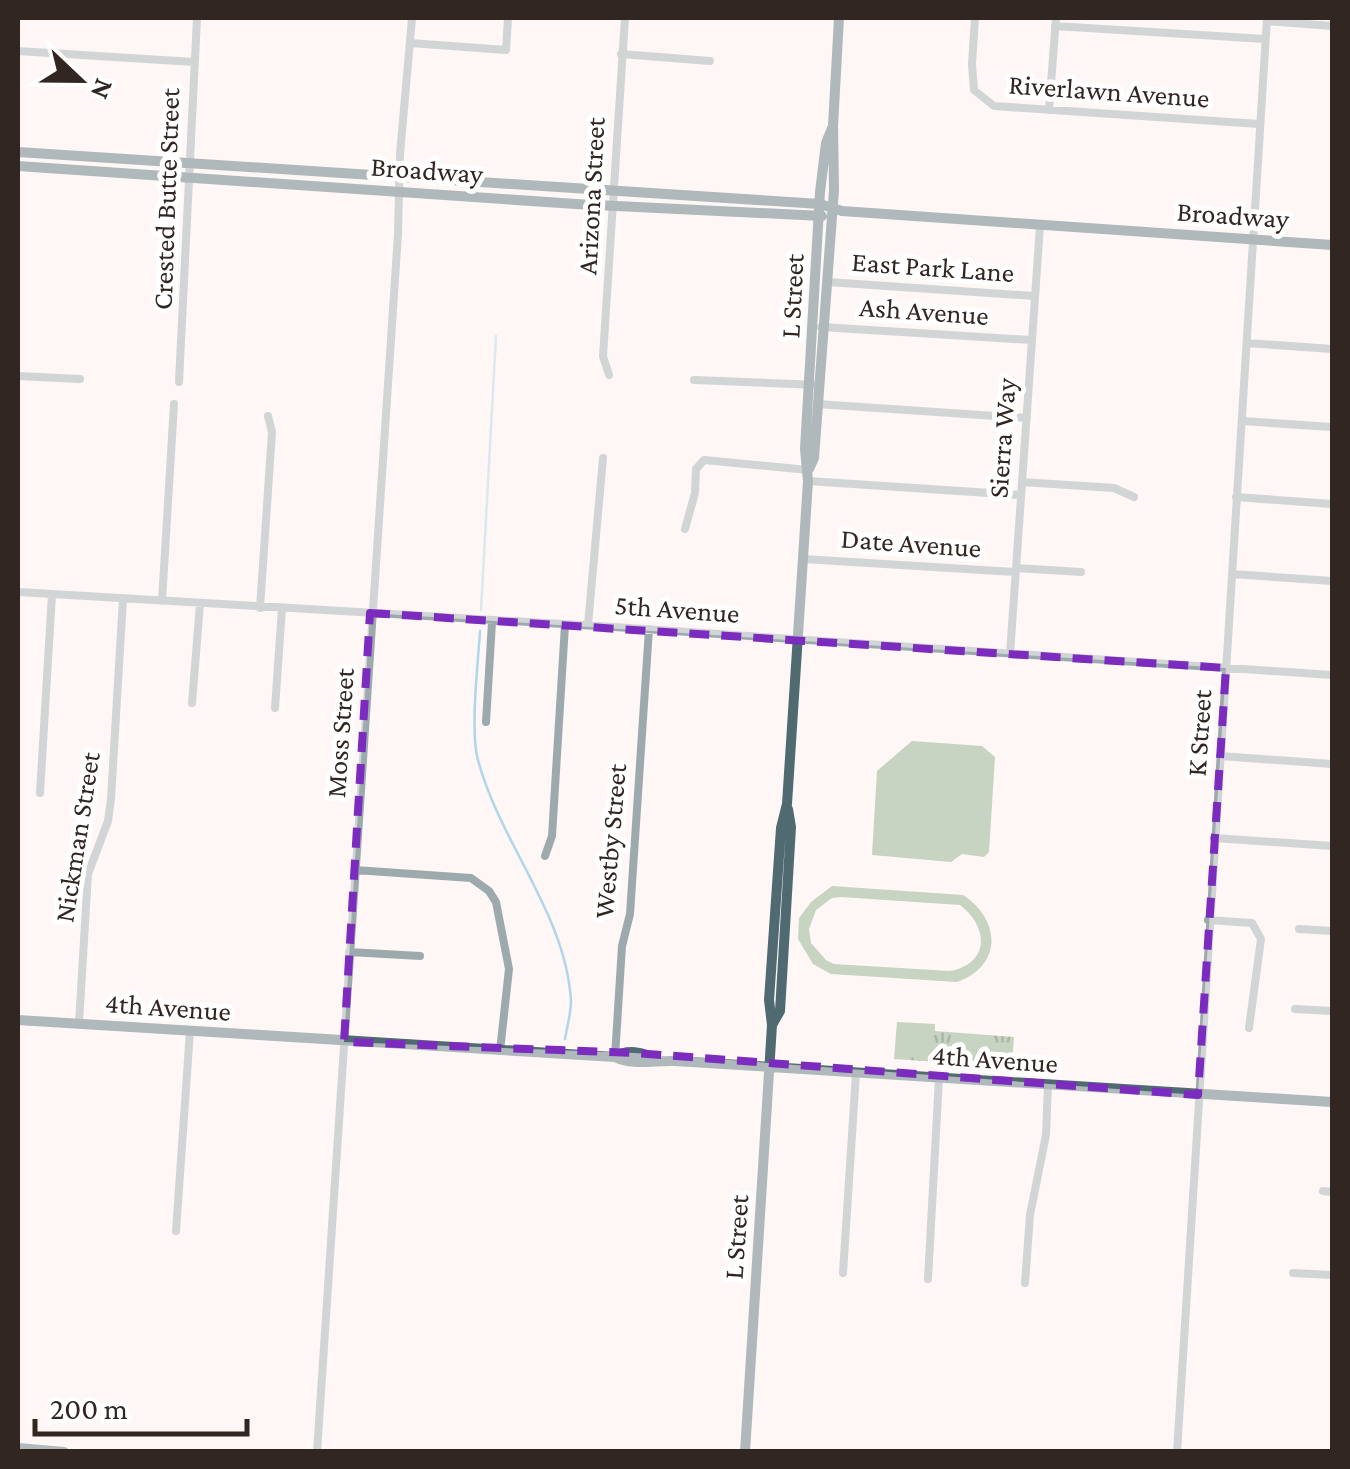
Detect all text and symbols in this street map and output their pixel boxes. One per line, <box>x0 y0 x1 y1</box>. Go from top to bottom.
north arrow <box>30 30 130 130</box>
street label: Riverlawn Avenue <box>1008 69 1210 113</box>
text: N <box>85 75 121 104</box>
street label: Crested Butte Street <box>147 87 185 311</box>
street label: Arizona Street <box>571 116 611 276</box>
street label: Broadway <box>370 151 485 189</box>
street label: Broadway <box>1176 196 1291 234</box>
street label: East Park Lane <box>851 246 1015 288</box>
street label: L Street <box>774 252 810 339</box>
street label: Ash Avenue <box>858 291 990 331</box>
street label: Sierra Way <box>982 376 1022 499</box>
street label: Date Avenue <box>840 523 982 563</box>
street label: 5th Avenue <box>614 589 740 629</box>
street label: Moss Street <box>320 666 360 799</box>
street label: K Street <box>1181 688 1218 777</box>
street label: Nickman Street <box>48 749 106 924</box>
street label: Westby Street <box>588 762 632 920</box>
street label: 4th Avenue <box>104 987 232 1027</box>
street label: 4th Avenue <box>931 1039 1059 1079</box>
street label: L Street <box>718 1193 754 1280</box>
scale bar <box>35 1374 248 1436</box>
text: 200 m <box>50 1392 128 1425</box>

